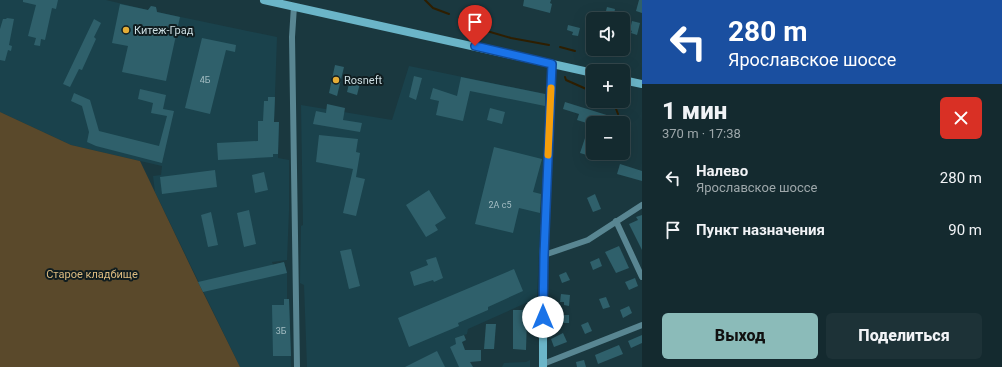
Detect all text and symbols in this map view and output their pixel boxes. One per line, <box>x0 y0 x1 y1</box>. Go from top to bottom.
pin <box>458 5 492 46</box>
icon: arrive <box>464 11 486 33</box>
map controls <box>586 12 630 160</box>
button: sound <box>586 12 630 56</box>
text: 280 m <box>728 15 807 48</box>
icon: left <box>662 16 714 68</box>
place label: Китеж-Град <box>134 24 194 37</box>
marker: Китеж-Град <box>121 25 131 35</box>
text: Ярославское шоссе <box>728 49 896 70</box>
button: + <box>586 64 630 108</box>
place label: Rosneft <box>344 74 382 87</box>
house number: 4Б <box>200 75 211 85</box>
marker: Rosneft <box>331 75 341 85</box>
text: 1 мин <box>662 97 727 125</box>
button: close <box>940 97 982 139</box>
button: − <box>586 116 630 160</box>
text: 370 m · 17:38 <box>662 126 741 141</box>
text: Налево <box>696 162 748 180</box>
icon: left <box>662 167 684 189</box>
text: 280 m <box>940 169 982 187</box>
text: Ярославское шоссе <box>696 180 817 195</box>
house number: 2А с5 <box>489 200 511 210</box>
icon: arrive <box>662 219 684 241</box>
text: Пункт назначения <box>696 221 825 239</box>
text: 90 m <box>948 221 982 239</box>
park label: Старое кладбище <box>46 268 138 281</box>
position arrow <box>522 296 564 338</box>
button: Выход <box>662 313 818 359</box>
button: Поделиться <box>826 313 982 359</box>
house number: 3Б <box>276 326 287 336</box>

